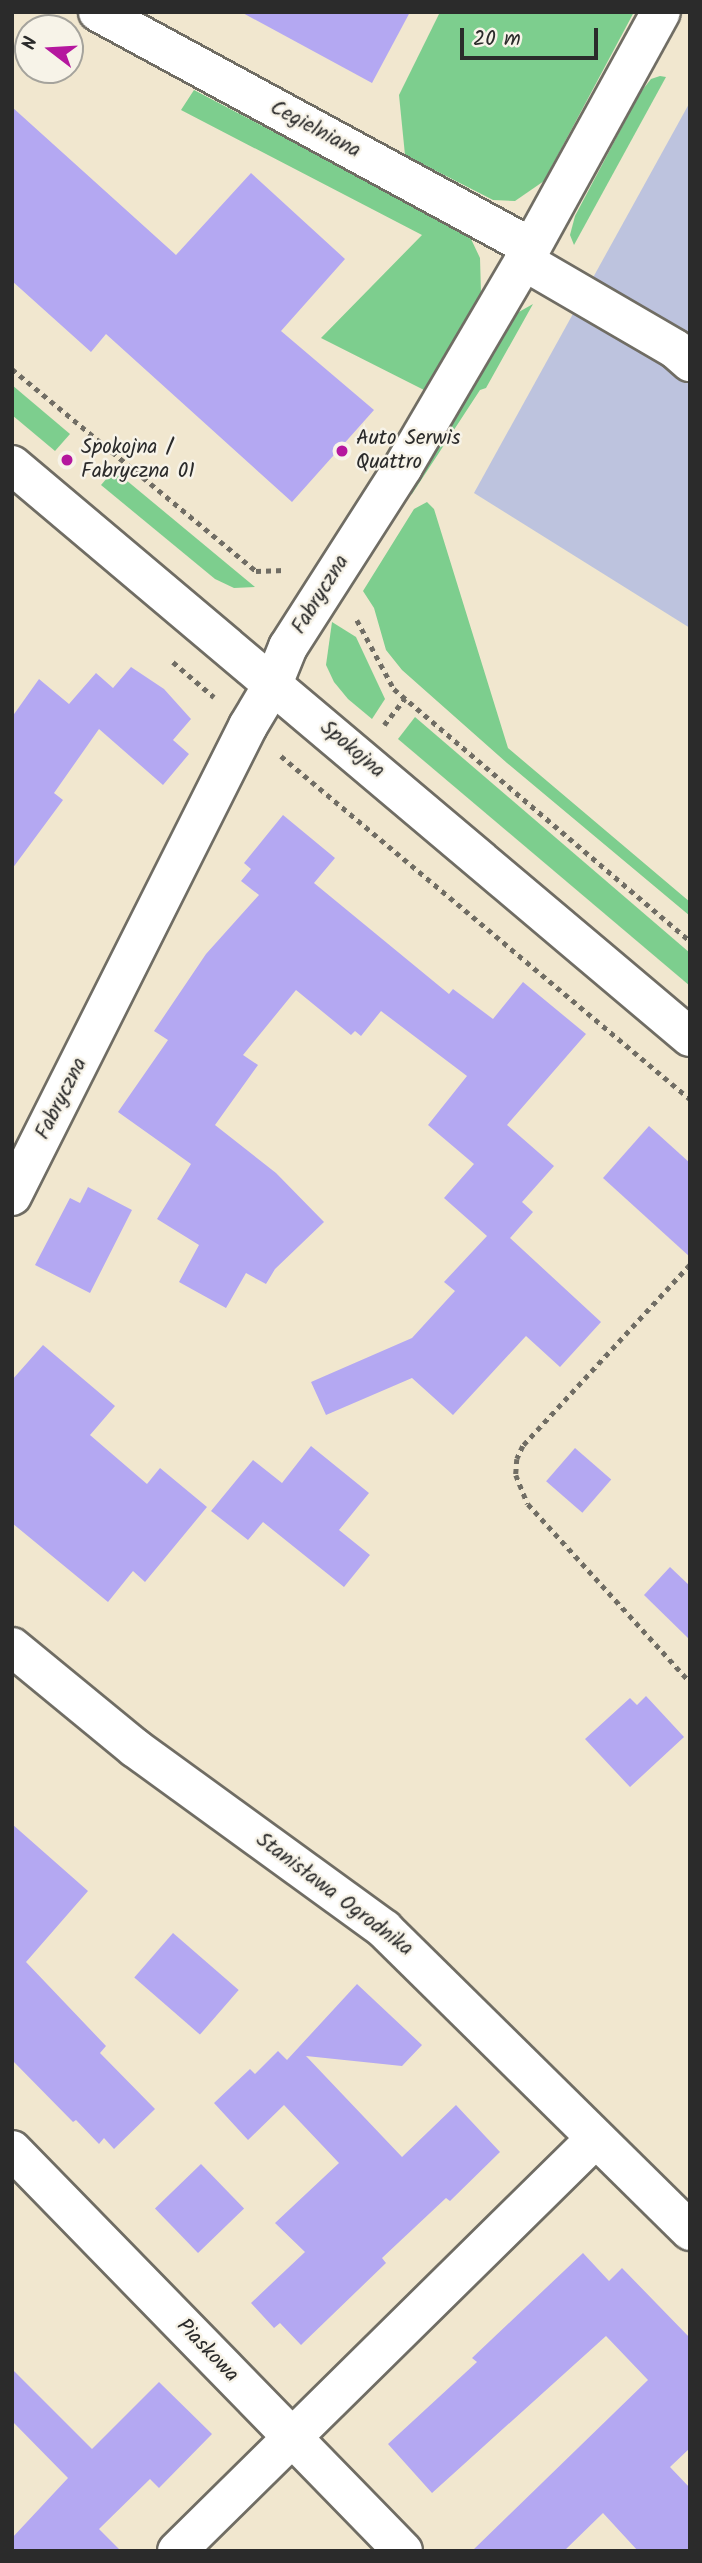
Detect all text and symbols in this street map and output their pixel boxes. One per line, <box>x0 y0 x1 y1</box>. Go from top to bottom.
north arrow <box>14 14 84 84</box>
scale bar <box>464 14 602 58</box>
text: 20 m <box>473 23 521 56</box>
text: N <box>15 33 47 54</box>
street label: Cegielniana <box>266 96 364 164</box>
place label: Auto Serwis Quattro <box>356 426 461 476</box>
place label: Spokojna / Fabryczna 01 <box>81 435 195 485</box>
marker: Auto Serwis Quattro <box>334 443 350 459</box>
marker: Spokojna / Fabryczna 01 <box>59 452 75 468</box>
street label: Fabryczna <box>287 551 355 639</box>
street label: Spokojna <box>315 716 389 784</box>
street label: Fabryczna <box>31 1054 93 1144</box>
street label: Stanisława Ogrodnika <box>251 1828 417 1962</box>
street label: Piaskowa <box>171 2314 243 2388</box>

